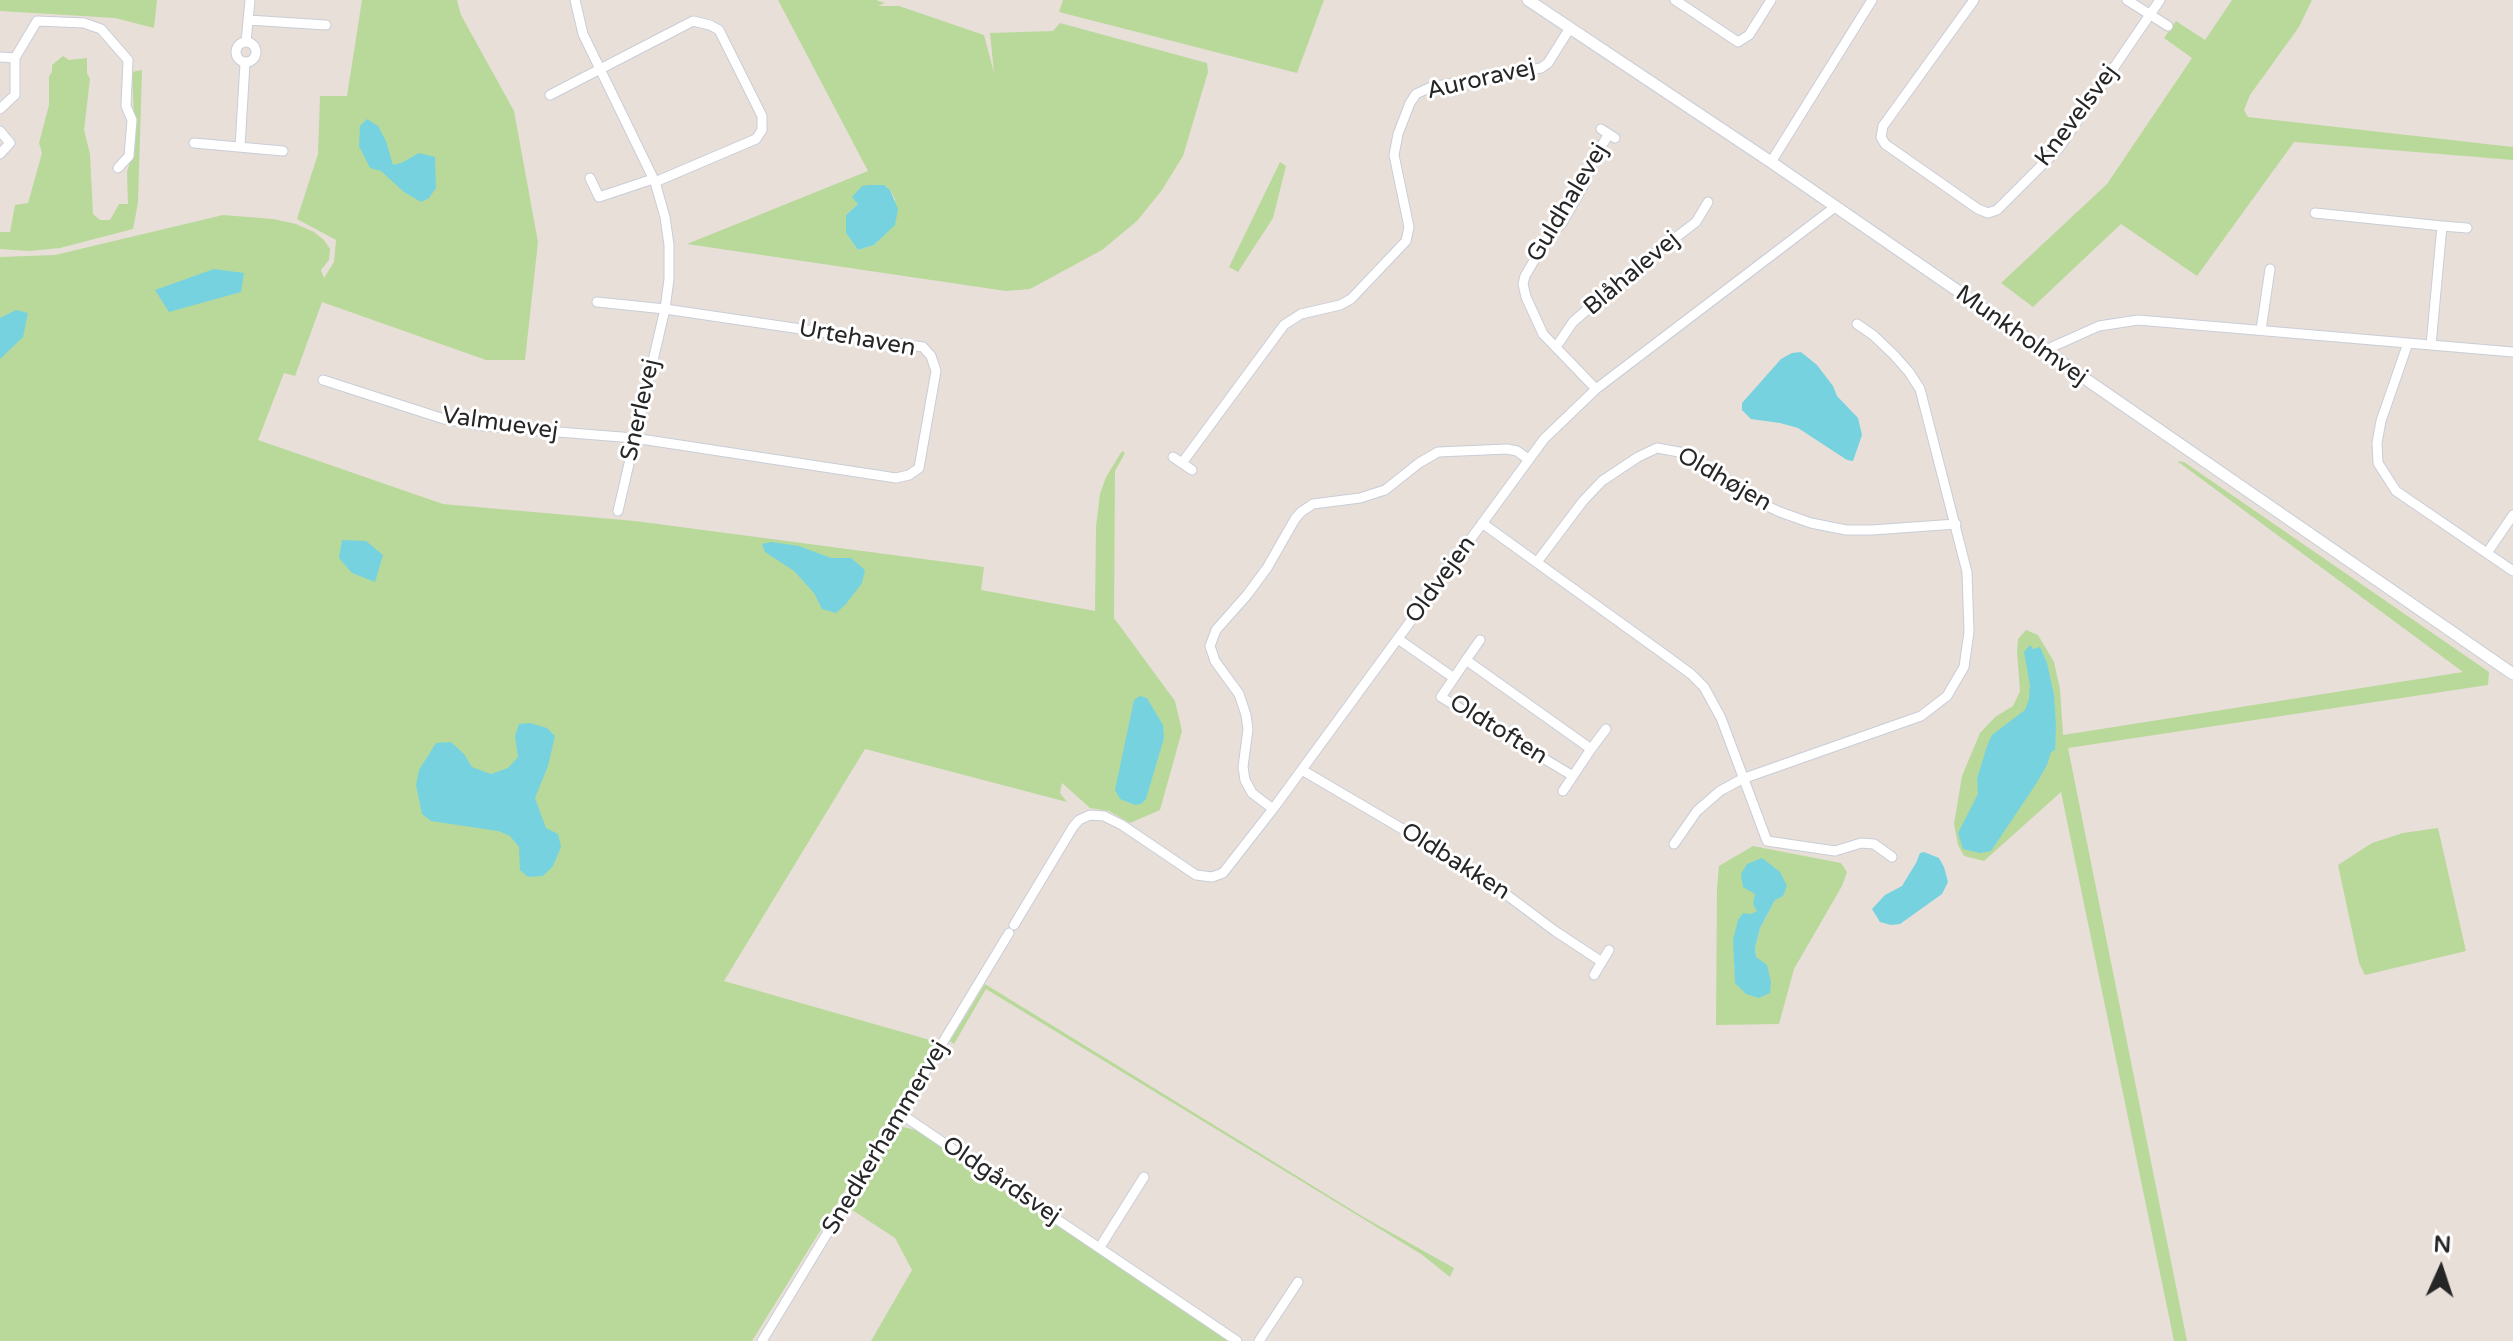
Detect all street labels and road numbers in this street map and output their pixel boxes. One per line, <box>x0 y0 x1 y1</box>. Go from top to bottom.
street label: Auroravej <box>1424 54 1538 106</box>
street label: Knevelsvej <box>2029 59 2125 173</box>
street label: Guldhalevej <box>1521 138 1615 268</box>
street label: Blåhalevej <box>1578 226 1686 322</box>
street label: Munkholmvej <box>1949 280 2093 392</box>
street label: Urtehaven <box>796 315 918 363</box>
street label: Snerlevej <box>615 356 667 464</box>
street label: Valmuevej <box>440 402 560 446</box>
street label: Oldhøjen <box>1672 442 1776 518</box>
street label: Oldvejen <box>1400 531 1482 629</box>
street label: Oldtoften <box>1444 689 1552 771</box>
street label: Oldbakken <box>1395 817 1515 907</box>
street label: Snedkerhammervej <box>817 1036 955 1240</box>
street label: Oldgårdsvej <box>936 1131 1066 1231</box>

